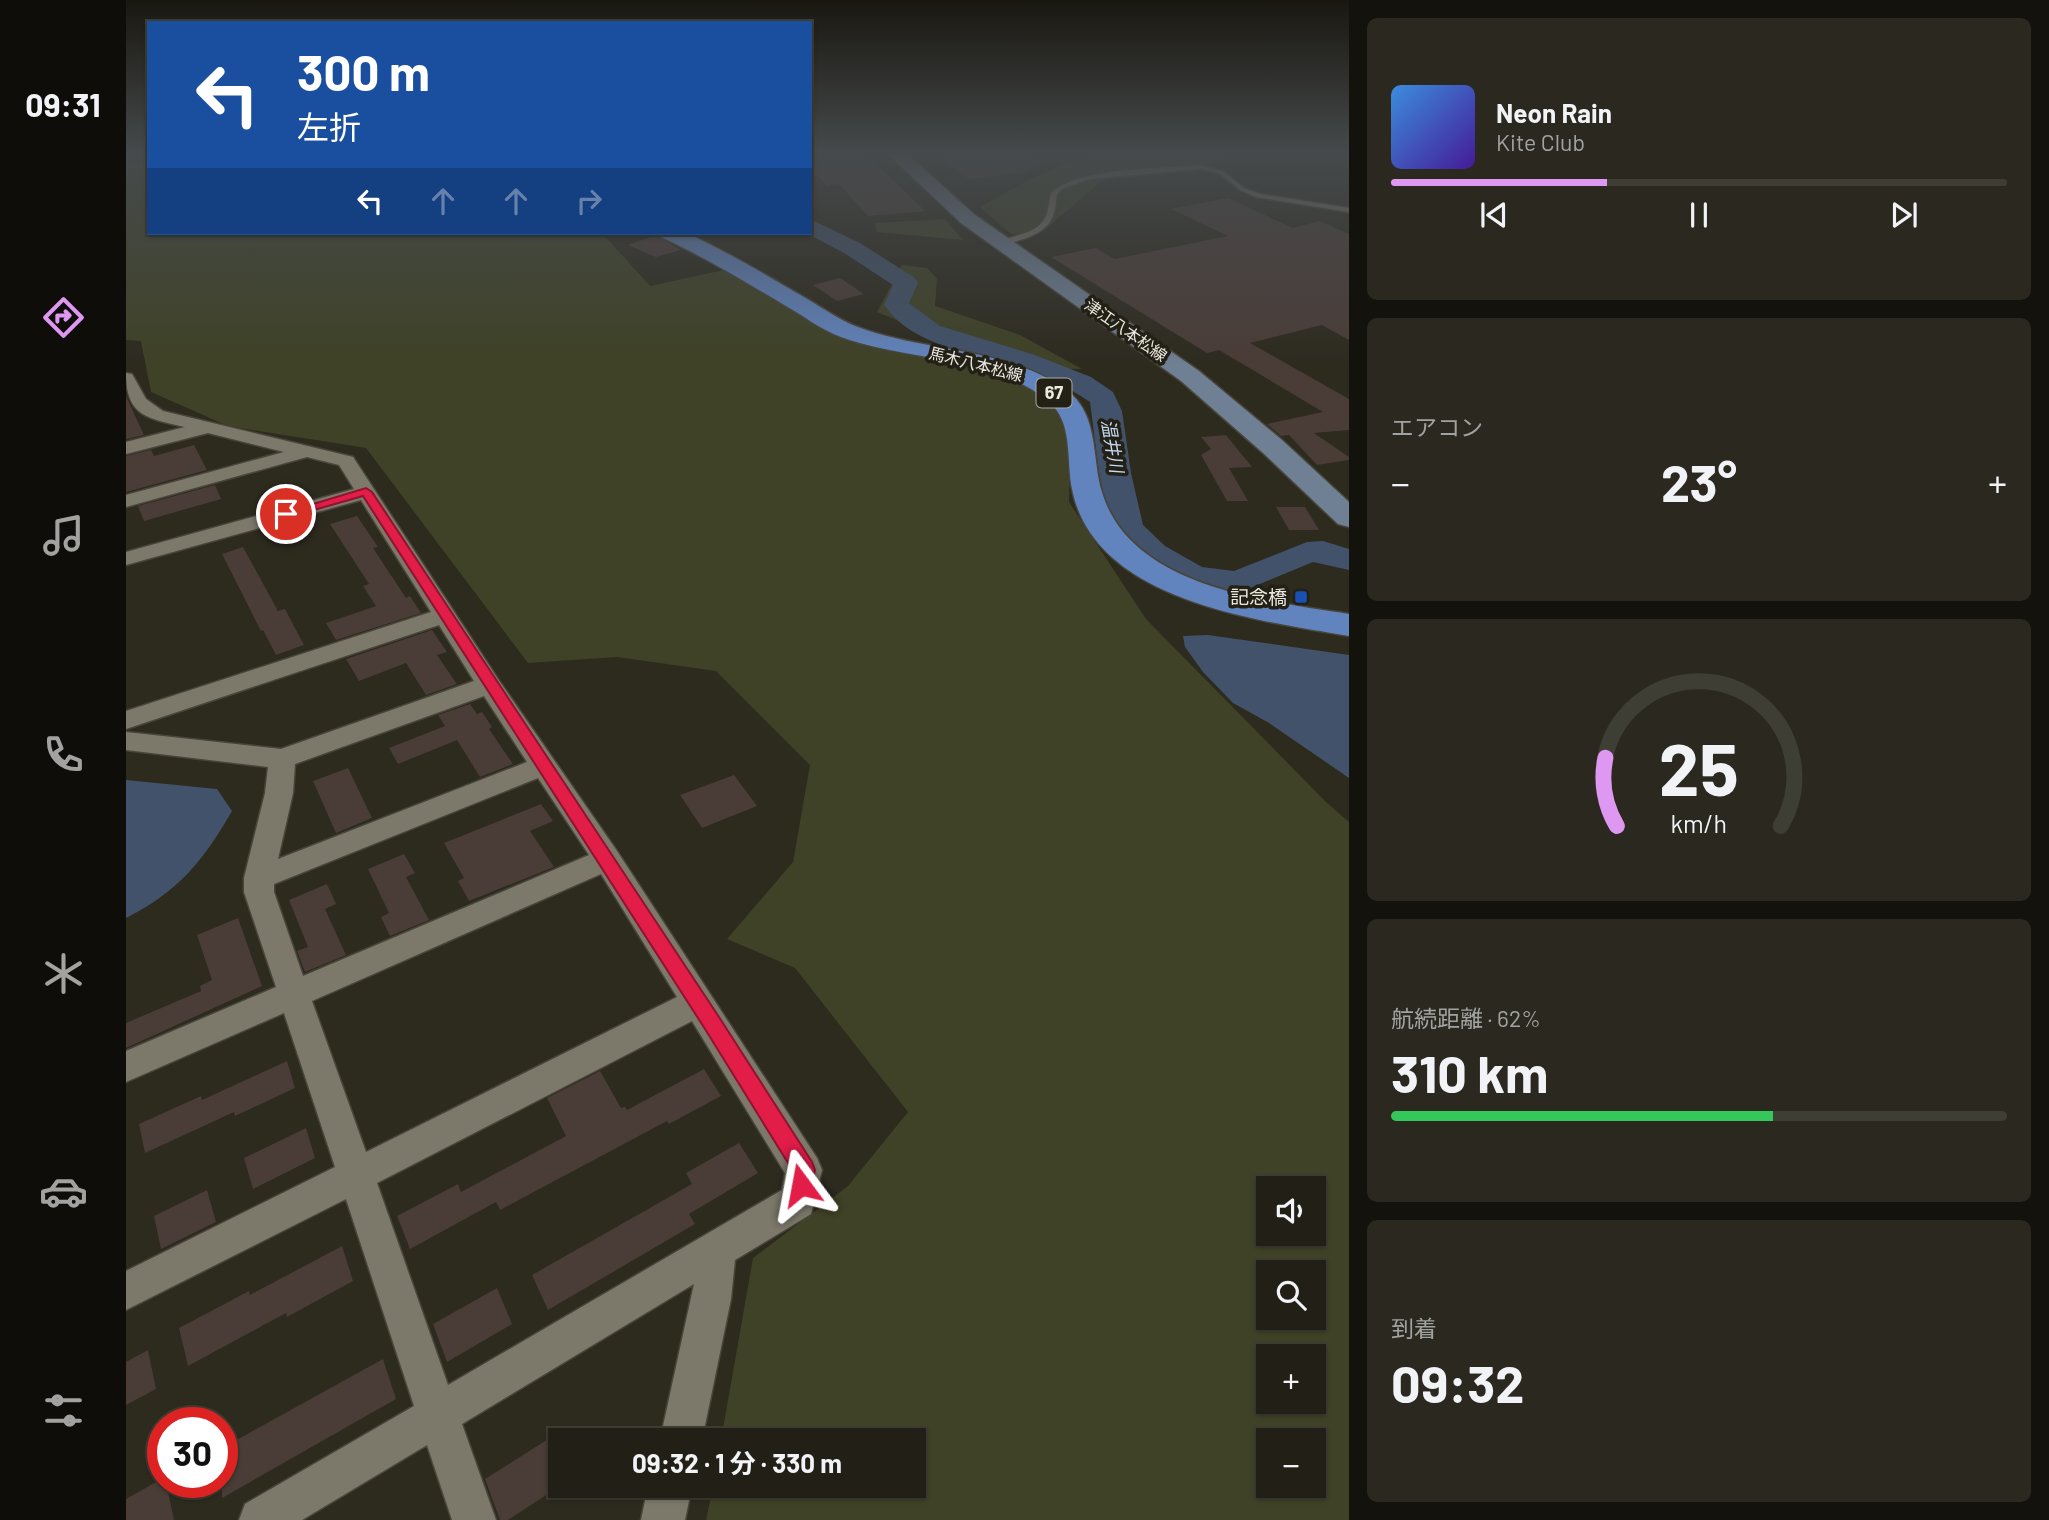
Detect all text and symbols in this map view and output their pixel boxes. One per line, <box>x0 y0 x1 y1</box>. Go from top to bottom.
text: 300 m <box>297 42 430 101</box>
icon: left <box>182 49 273 140</box>
text: 09:31 <box>25 85 101 123</box>
text: Neon Rain <box>1496 97 1612 128</box>
text: 左折 <box>297 107 361 145</box>
text: Kite Club <box>1496 128 1585 156</box>
icon: left <box>351 182 389 220</box>
icon: ahead <box>424 182 462 220</box>
icon: ahead <box>497 182 535 220</box>
icon: right <box>570 182 608 220</box>
icon: previous <box>1475 196 1513 234</box>
icon: pause <box>1680 196 1718 234</box>
icon: next <box>1885 196 1923 234</box>
icon: directions <box>39 293 88 342</box>
street label: 津江八本松線 <box>1082 294 1171 365</box>
street label: 馬木八本松線 <box>927 343 1025 384</box>
road number: 67 <box>1037 379 1072 408</box>
text: エアコン <box>1391 413 1483 441</box>
water label: 温井川 <box>1097 417 1129 476</box>
text: 23° <box>1661 450 1737 512</box>
text: − <box>1391 459 1410 505</box>
text: + <box>1988 459 2007 505</box>
pin <box>256 484 316 544</box>
icon: arrive <box>267 495 305 533</box>
icon: music <box>39 511 88 560</box>
place label: 記念橋 <box>1230 585 1287 608</box>
marker: 記念橋 <box>1293 589 1309 605</box>
text: 25 <box>1659 723 1739 811</box>
icon: phone <box>39 730 88 779</box>
text: km/h <box>1671 808 1727 838</box>
icon: climate <box>39 949 88 998</box>
text: 航続距離 · 62% <box>1391 1004 1541 1032</box>
text: 310 km <box>1391 1041 1549 1103</box>
position arrow <box>764 1148 838 1222</box>
icon: car <box>39 1167 88 1216</box>
map controls <box>1256 1176 1326 1498</box>
button: sound <box>1256 1176 1326 1246</box>
button: search <box>1256 1260 1326 1330</box>
text: 到着 <box>1391 1314 1437 1342</box>
button: + <box>1256 1344 1326 1414</box>
text: 09:32 <box>1391 1351 1524 1413</box>
icon: filters <box>39 1386 88 1435</box>
speed limit sign: 30 <box>147 1407 238 1498</box>
button: − <box>1256 1428 1326 1498</box>
text: 09:32 · 1 分 · 330 m <box>632 1447 842 1478</box>

